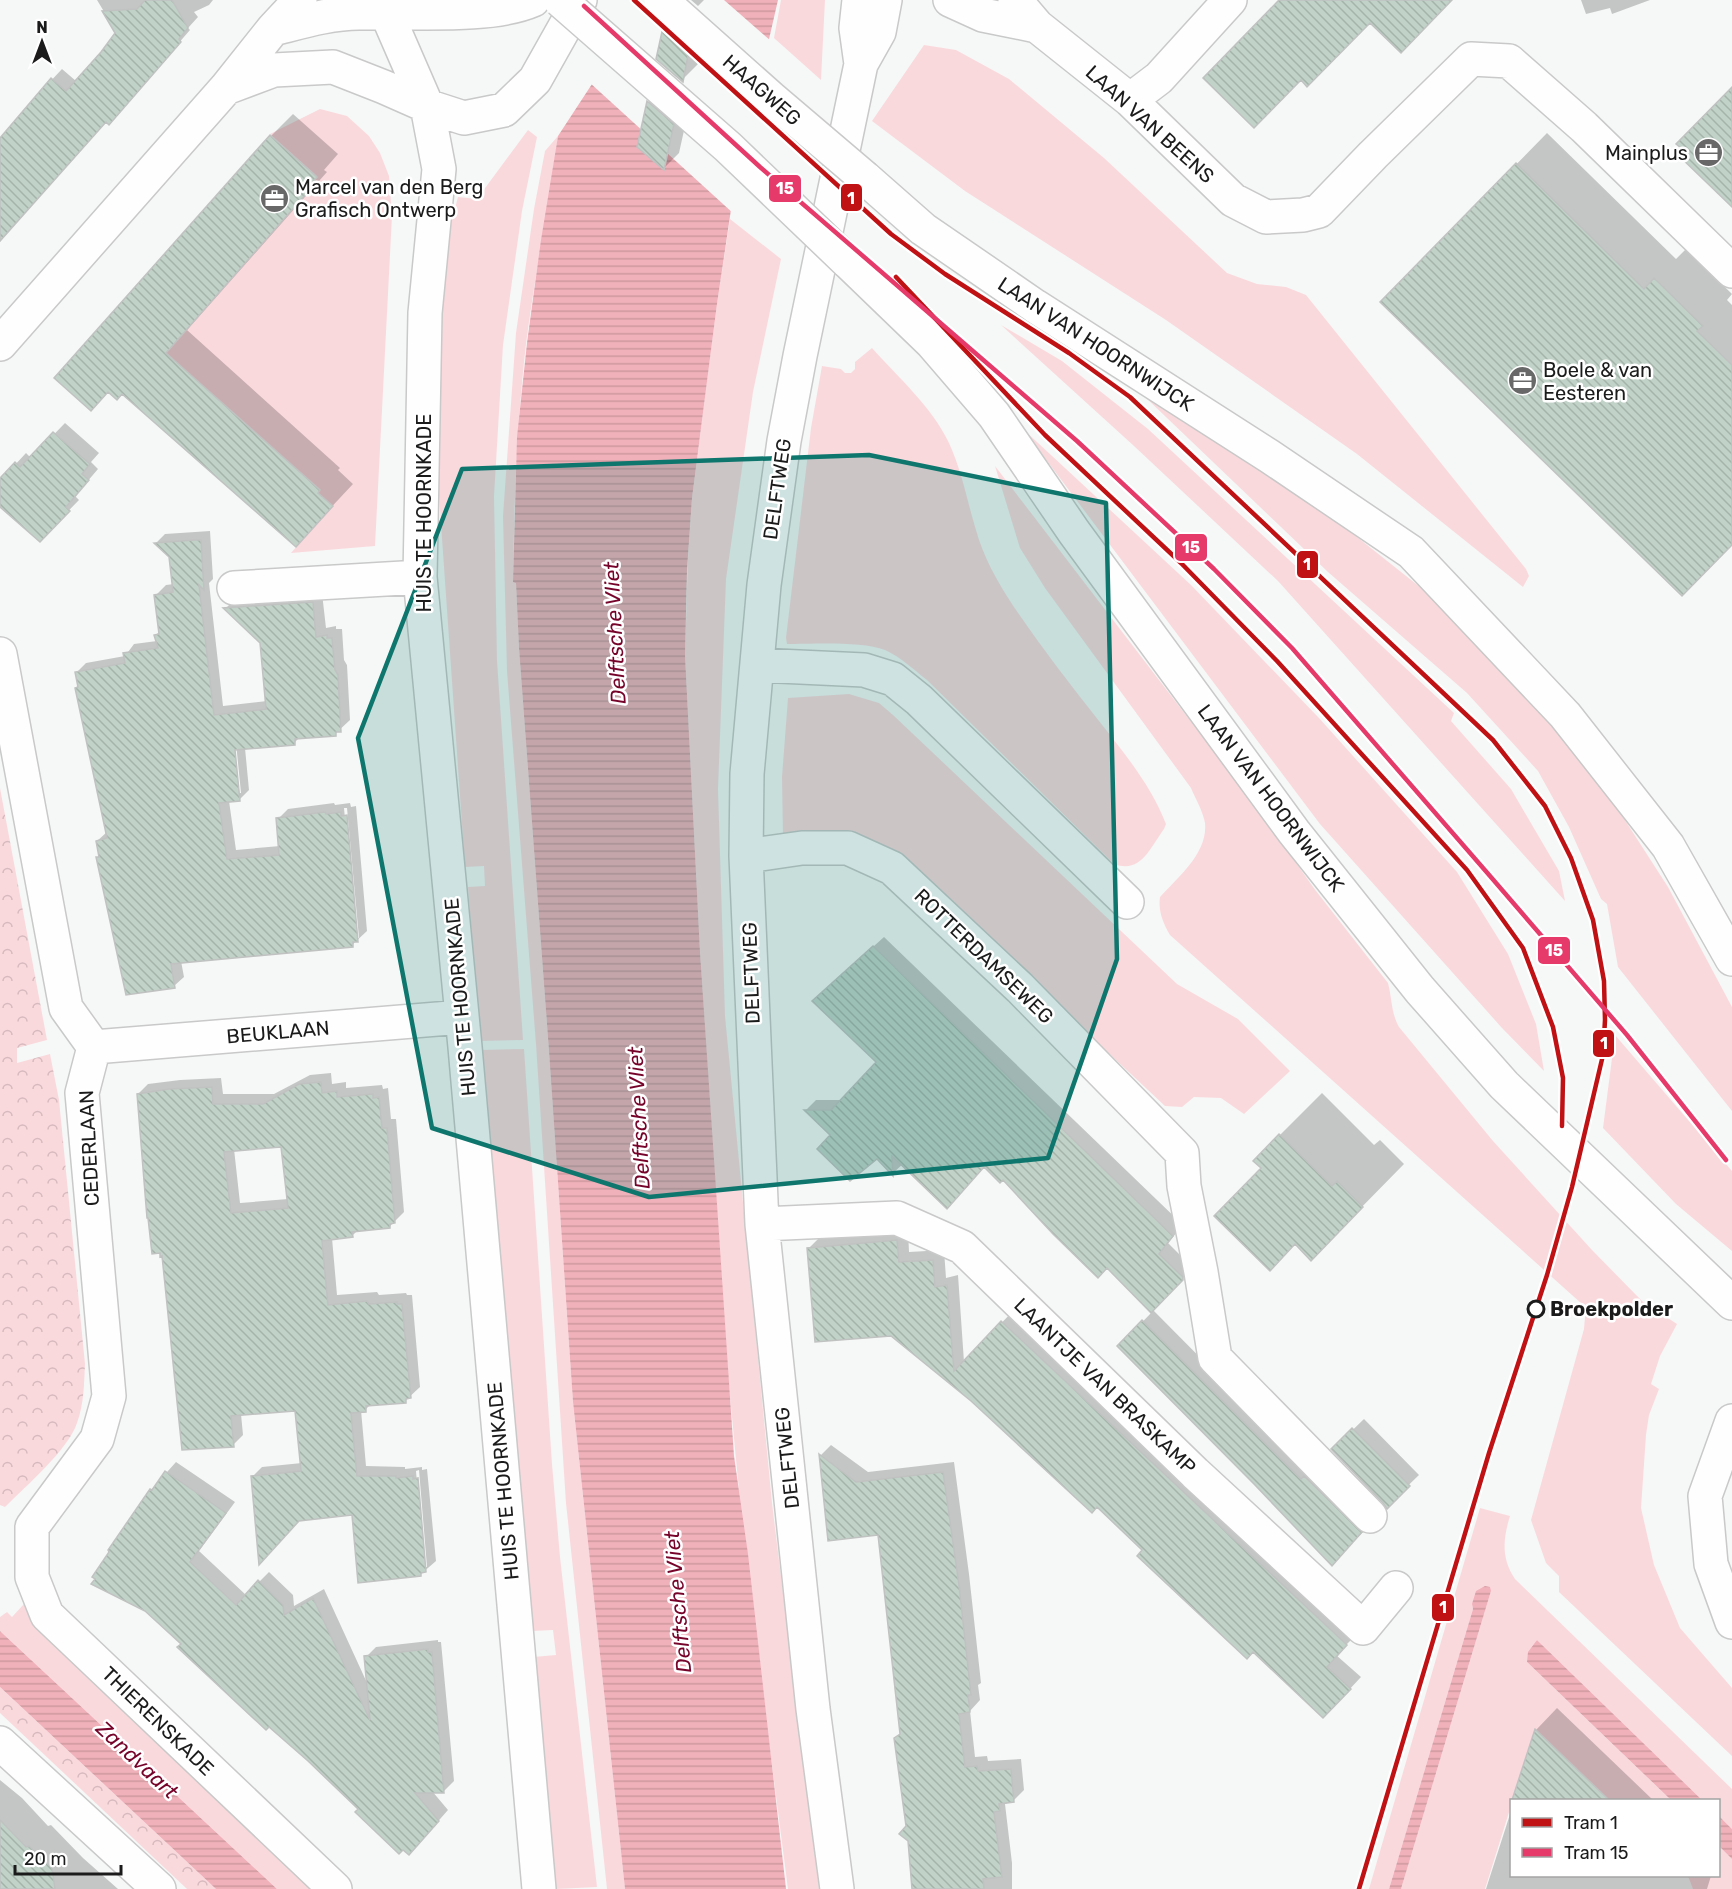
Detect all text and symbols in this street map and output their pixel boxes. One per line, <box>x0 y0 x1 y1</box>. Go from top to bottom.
north arrow <box>12 12 72 72</box>
text: N <box>36 18 48 37</box>
street label: HAAGWEG <box>718 49 806 131</box>
street label: LAAN VAN BEENS <box>1081 60 1219 188</box>
office icon: Mainplus <box>1693 137 1725 169</box>
place label: Mainplus <box>1605 141 1688 165</box>
line badge: 15 <box>768 174 802 203</box>
place label: Marcel van den Berg Grafisch Ontwerp <box>295 175 484 222</box>
text: 15 <box>776 179 794 198</box>
office icon: Marcel van den Berg Grafisch Ontwerp <box>258 183 290 215</box>
line badge: 1 <box>840 183 863 212</box>
text: 1 <box>847 189 855 208</box>
street label: LAAN VAN HOORNWIJCK <box>994 272 1198 416</box>
place label: Boele & van Eesteren <box>1543 358 1652 405</box>
office icon: Boele & van Eesteren <box>1506 365 1538 397</box>
street label: HUIS TE HOORNKADE <box>412 414 436 612</box>
street label: DELFTWEG <box>758 437 796 541</box>
line badge: 15 <box>1174 533 1208 562</box>
text: 15 <box>1182 538 1200 557</box>
line badge: 1 <box>1296 550 1319 579</box>
text: 1 <box>1303 555 1311 574</box>
water label: Delftsche Vliet <box>598 560 631 705</box>
street label: LAAN VAN HOORNWIJCK <box>1193 700 1349 896</box>
street label: ROTTERDAMSEWEG <box>910 884 1058 1028</box>
street label: HUIS TE HOORNKADE <box>439 897 481 1097</box>
street label: DELFTWEG <box>737 922 765 1024</box>
line badge: 15 <box>1537 936 1571 965</box>
text: 15 <box>1545 941 1563 960</box>
street label: BEUKLAAN <box>225 1016 331 1048</box>
line badge: 1 <box>1592 1029 1615 1058</box>
text: 1 <box>1600 1034 1608 1053</box>
water label: Delftsche Vliet <box>622 1045 655 1190</box>
street label: CEDERLAAN <box>74 1089 104 1207</box>
street label: LAANTJE VAN BRASKAMP <box>1009 1293 1201 1479</box>
place label: Broekpolder <box>1550 1297 1673 1321</box>
marker: Broekpolder <box>1527 1300 1545 1318</box>
street label: HUIS TE HOORNKADE <box>482 1381 524 1581</box>
street label: DELFTWEG <box>770 1406 804 1510</box>
water label: Delftsche Vliet <box>659 1529 696 1674</box>
line badge: 1 <box>1431 1593 1455 1622</box>
text: 1 <box>1439 1598 1447 1617</box>
street label: THIERENSKADE <box>97 1662 219 1780</box>
water label: Zandvaart <box>91 1715 184 1804</box>
legend <box>1510 1799 1720 1877</box>
text: Tram 1 <box>1564 1812 1618 1834</box>
scale bar <box>15 1838 122 1876</box>
text: Tram 15 <box>1564 1842 1628 1864</box>
text: 20 m <box>24 1848 66 1870</box>

